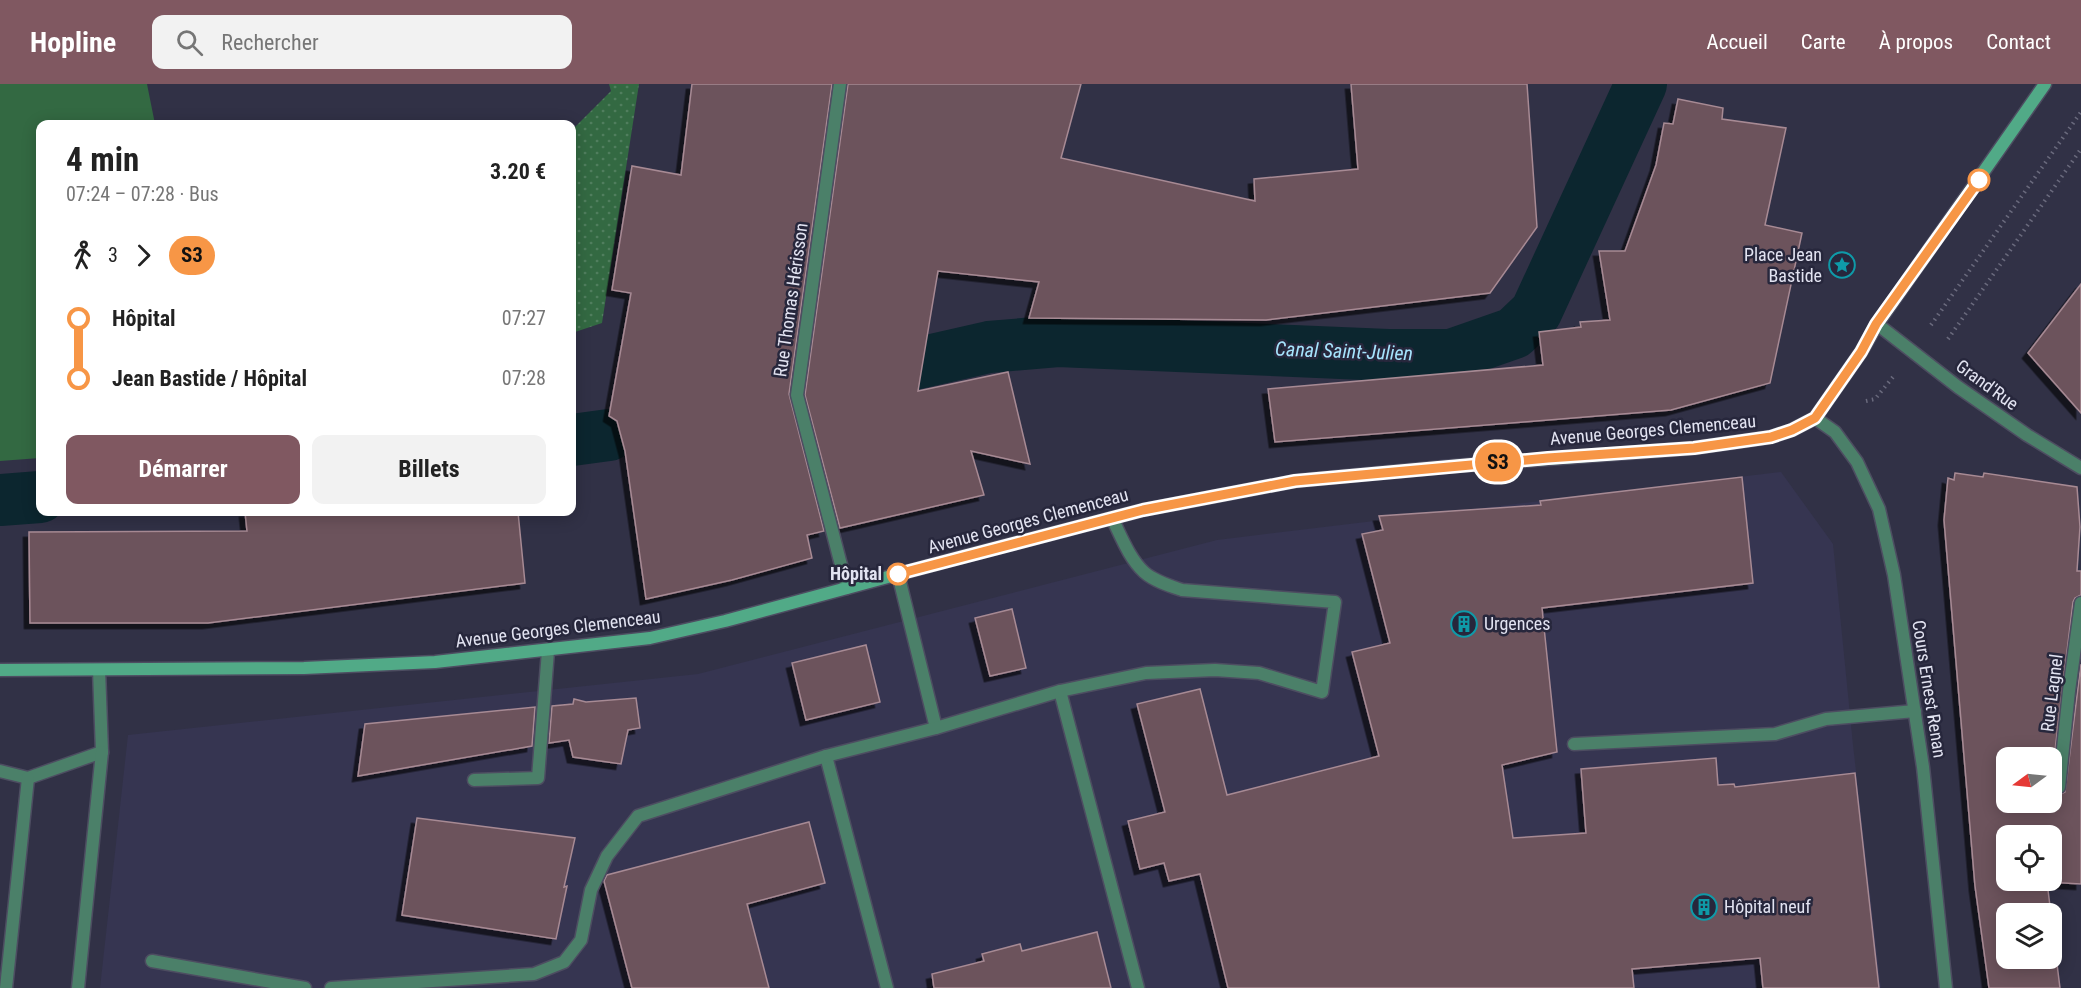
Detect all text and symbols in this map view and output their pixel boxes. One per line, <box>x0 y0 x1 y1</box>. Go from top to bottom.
search box <box>152 15 572 69</box>
text: Hopline <box>30 26 116 59</box>
icon: search <box>173 26 206 59</box>
text: Rechercher <box>221 30 319 55</box>
text: Accueil <box>1707 30 1768 54</box>
text: Carte <box>1801 30 1846 54</box>
text: À propos <box>1879 30 1953 54</box>
text: Contact <box>1986 30 2051 54</box>
text: 4 min <box>66 140 139 179</box>
text: 3.20 € <box>490 159 546 184</box>
unlabelled marker <box>1968 169 1990 191</box>
text: 07:24 – 07:28 · Bus <box>66 182 219 206</box>
street label: Rue Thomas Hérisson <box>769 221 812 378</box>
icon: walk <box>66 239 99 272</box>
icon: forward <box>127 239 160 272</box>
text: 3 <box>108 243 118 267</box>
text: S3 <box>181 243 203 267</box>
place label: Place Jean Bastide <box>1744 244 1822 286</box>
place icon: Place Jean Bastide <box>1827 250 1857 280</box>
text: Hôpital <box>112 306 176 331</box>
text: 07:27 <box>502 306 546 330</box>
water label: Canal Saint-Julien <box>1275 337 1413 365</box>
street label: Grand'Rue <box>1952 355 2023 414</box>
text: Jean Bastide / Hôpital <box>112 366 307 391</box>
text: 07:28 <box>502 366 546 390</box>
street label: Avenue Georges Clemenceau <box>1549 410 1757 449</box>
button: Démarrer <box>66 435 300 504</box>
button: Billets <box>312 435 546 504</box>
line badge: S3 <box>1471 442 1525 482</box>
text: S3 <box>1487 450 1509 474</box>
street label: Avenue Georges Clemenceau <box>925 484 1130 557</box>
place label: Hôpital <box>830 563 882 584</box>
marker: Hôpital <box>887 563 909 585</box>
street label: Avenue Georges Clemenceau <box>454 605 662 652</box>
building icon: Urgences <box>1449 609 1479 639</box>
place label: Urgences <box>1484 613 1550 634</box>
street label: Cours Ernest Renan <box>1908 619 1951 759</box>
street label: Rue Lagnel <box>2036 653 2067 733</box>
north arrow <box>1996 747 2062 813</box>
map controls <box>1996 747 2062 969</box>
button: locate <box>1996 825 2062 891</box>
building icon: Hôpital neuf <box>1689 892 1719 922</box>
place label: Hôpital neuf <box>1724 896 1811 917</box>
button: layers <box>1996 903 2062 969</box>

